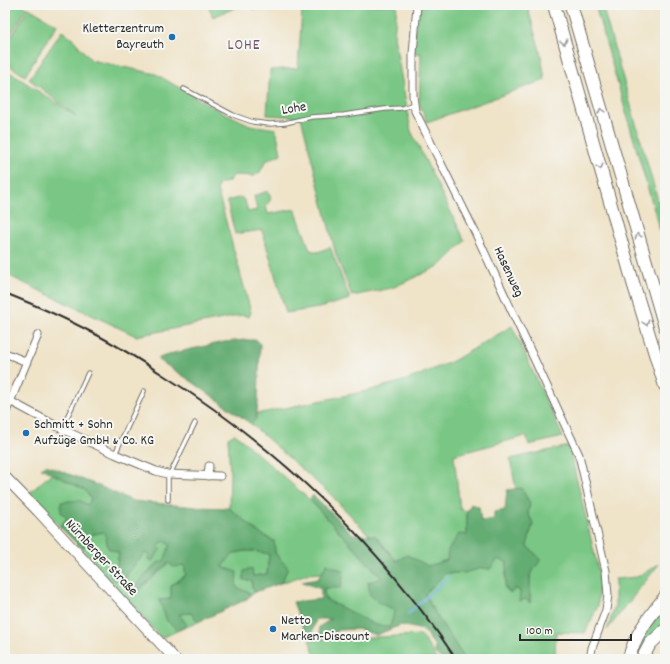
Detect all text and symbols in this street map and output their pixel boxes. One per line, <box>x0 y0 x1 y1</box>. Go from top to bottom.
place label: Kletterzentrum Bayreuth <box>82 19 164 55</box>
marker: Kletterzentrum Bayreuth <box>167 32 177 42</box>
district label: LOHE <box>227 35 261 57</box>
one-way arrow <box>559 39 568 46</box>
street label: Lohe <box>280 97 308 121</box>
one-way arrow <box>597 108 606 115</box>
one-way arrow <box>595 164 604 171</box>
one-way arrow <box>634 233 643 240</box>
street label: Hasenweg <box>488 243 528 301</box>
one-way arrow <box>641 319 650 326</box>
place label: Schmitt + Sohn Aufzüge GmbH & Co. KG <box>34 415 154 451</box>
marker: Schmitt + Sohn Aufzüge GmbH & Co. KG <box>21 428 31 438</box>
street label: Nürnberger Straße <box>60 515 142 601</box>
place label: Netto Marken-Discount <box>281 611 369 647</box>
scale bar <box>520 616 631 642</box>
text: 100 m <box>526 623 553 640</box>
marker: Netto Marken-Discount <box>268 624 278 634</box>

